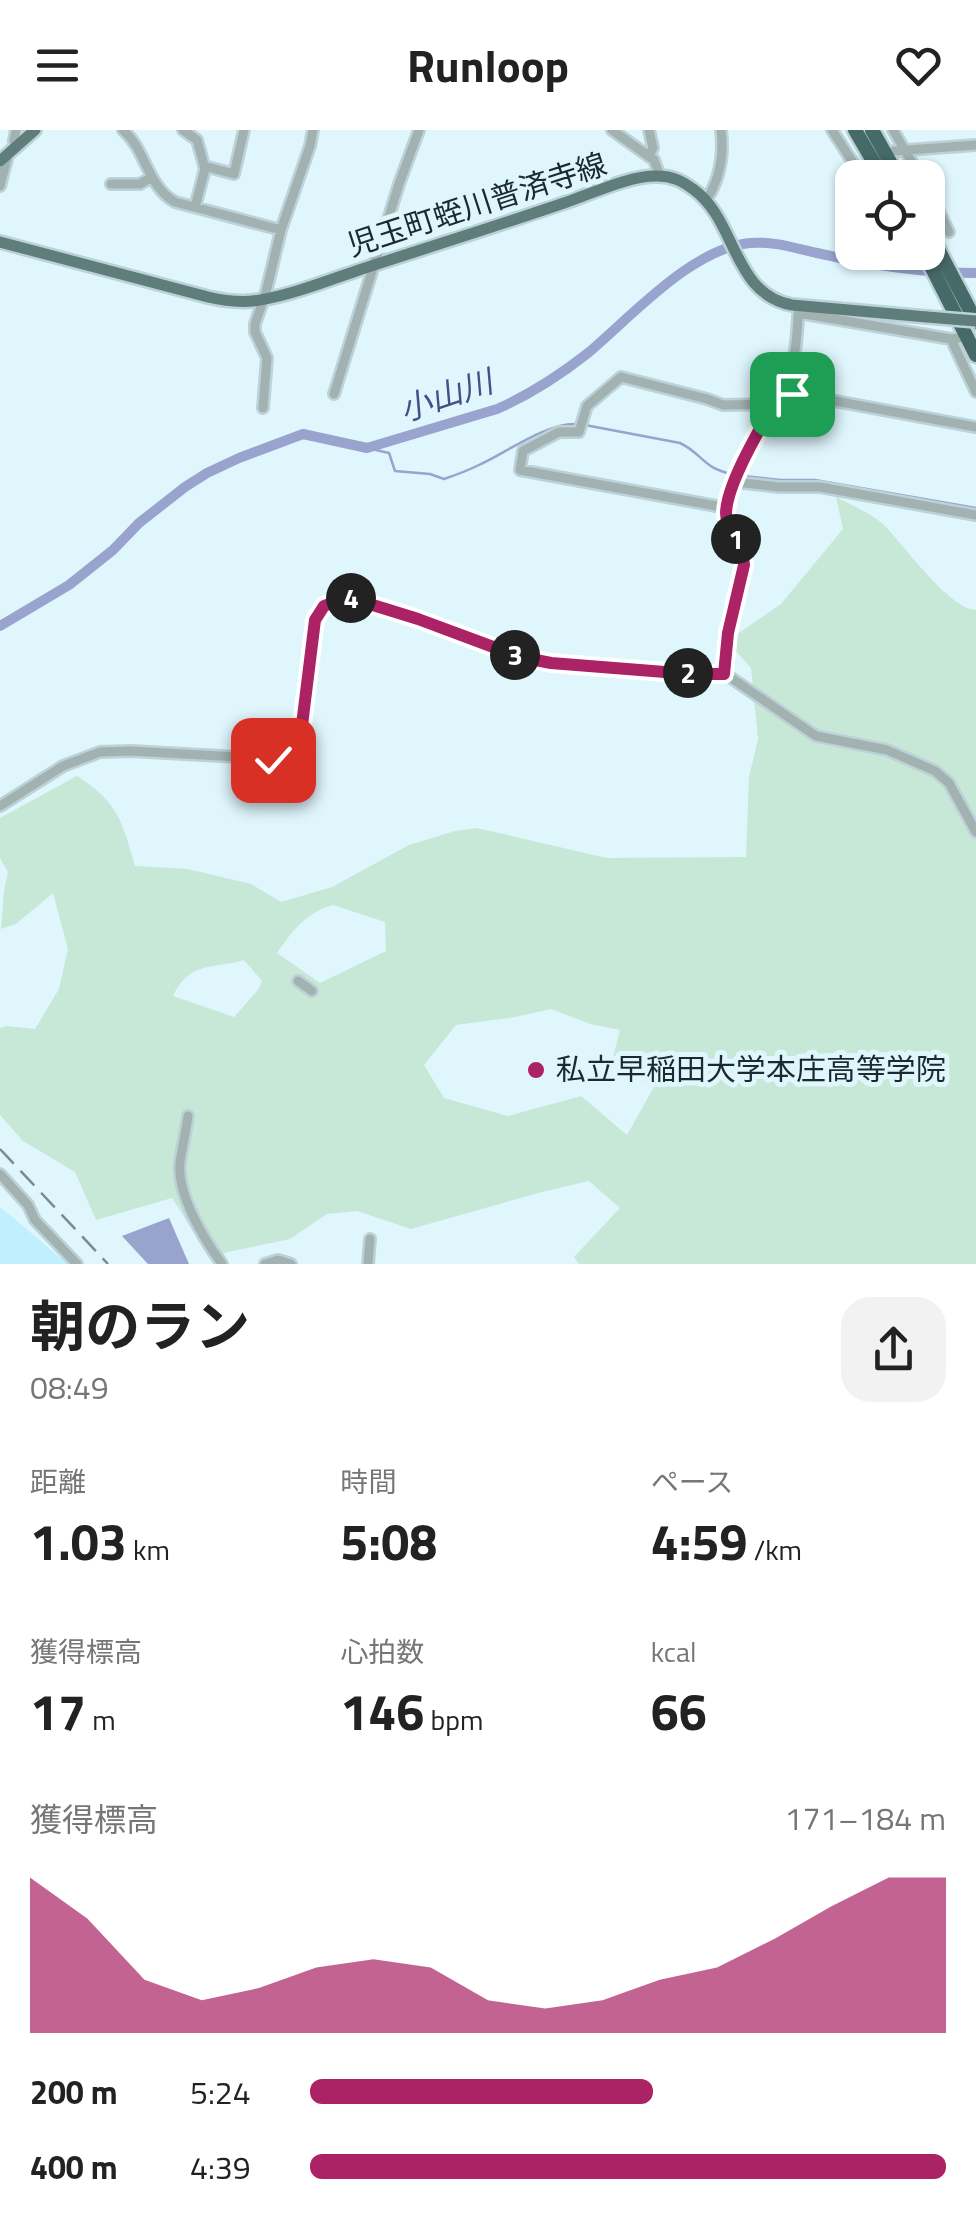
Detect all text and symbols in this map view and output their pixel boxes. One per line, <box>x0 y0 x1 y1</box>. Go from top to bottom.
text: Runloop <box>407 31 569 99</box>
icon: menu <box>30 38 85 93</box>
icon: heart <box>891 38 946 93</box>
street label: 児玉町蛭川普済寺線 <box>341 140 612 268</box>
map controls <box>835 160 945 270</box>
button: locate <box>835 160 945 270</box>
pin <box>750 352 835 437</box>
water label: 小山川 <box>392 356 502 433</box>
icon: arrive <box>765 367 820 422</box>
pin: 1 <box>711 514 761 564</box>
text: 1 <box>728 517 744 560</box>
pin: 4 <box>326 573 376 623</box>
text: 4 <box>343 576 359 619</box>
pin: 3 <box>490 630 540 680</box>
text: 3 <box>507 633 523 676</box>
pin: 2 <box>663 648 713 698</box>
text: 2 <box>680 651 696 694</box>
pin <box>231 718 316 803</box>
icon: check <box>246 733 301 788</box>
place label: 私立早稲田大学本庄高等学院 <box>556 1046 946 1092</box>
marker: 私立早稲田大学本庄高等学院 <box>525 1059 547 1081</box>
text: 朝のラン <box>30 1284 250 1367</box>
button: share <box>841 1297 946 1402</box>
text: 08:49 <box>30 1363 109 1411</box>
text: 距離 <box>30 1460 86 1503</box>
text: 時間 <box>340 1460 396 1503</box>
text: ペース <box>651 1460 733 1503</box>
text: 1.03 <box>30 1503 127 1579</box>
text: 5:08 <box>340 1503 437 1579</box>
text: 4:59 <box>651 1503 747 1579</box>
text: km <box>127 1528 170 1571</box>
text: /km <box>747 1528 802 1571</box>
text: 獲得標高 <box>30 1630 142 1673</box>
text: 心拍数 <box>340 1630 424 1673</box>
text: kcal <box>651 1630 696 1673</box>
text: 17 <box>30 1673 86 1749</box>
text: 146 <box>340 1673 424 1749</box>
text: 66 <box>651 1673 707 1749</box>
text: m <box>86 1698 116 1741</box>
text: bpm <box>424 1698 483 1741</box>
text: 171–184 m <box>784 1794 946 1842</box>
text: 獲得標高 <box>30 1795 158 1843</box>
text: 200 m <box>30 2068 118 2116</box>
text: 5:24 <box>190 2068 251 2116</box>
text: 400 m <box>30 2143 118 2191</box>
text: 4:39 <box>190 2143 251 2191</box>

